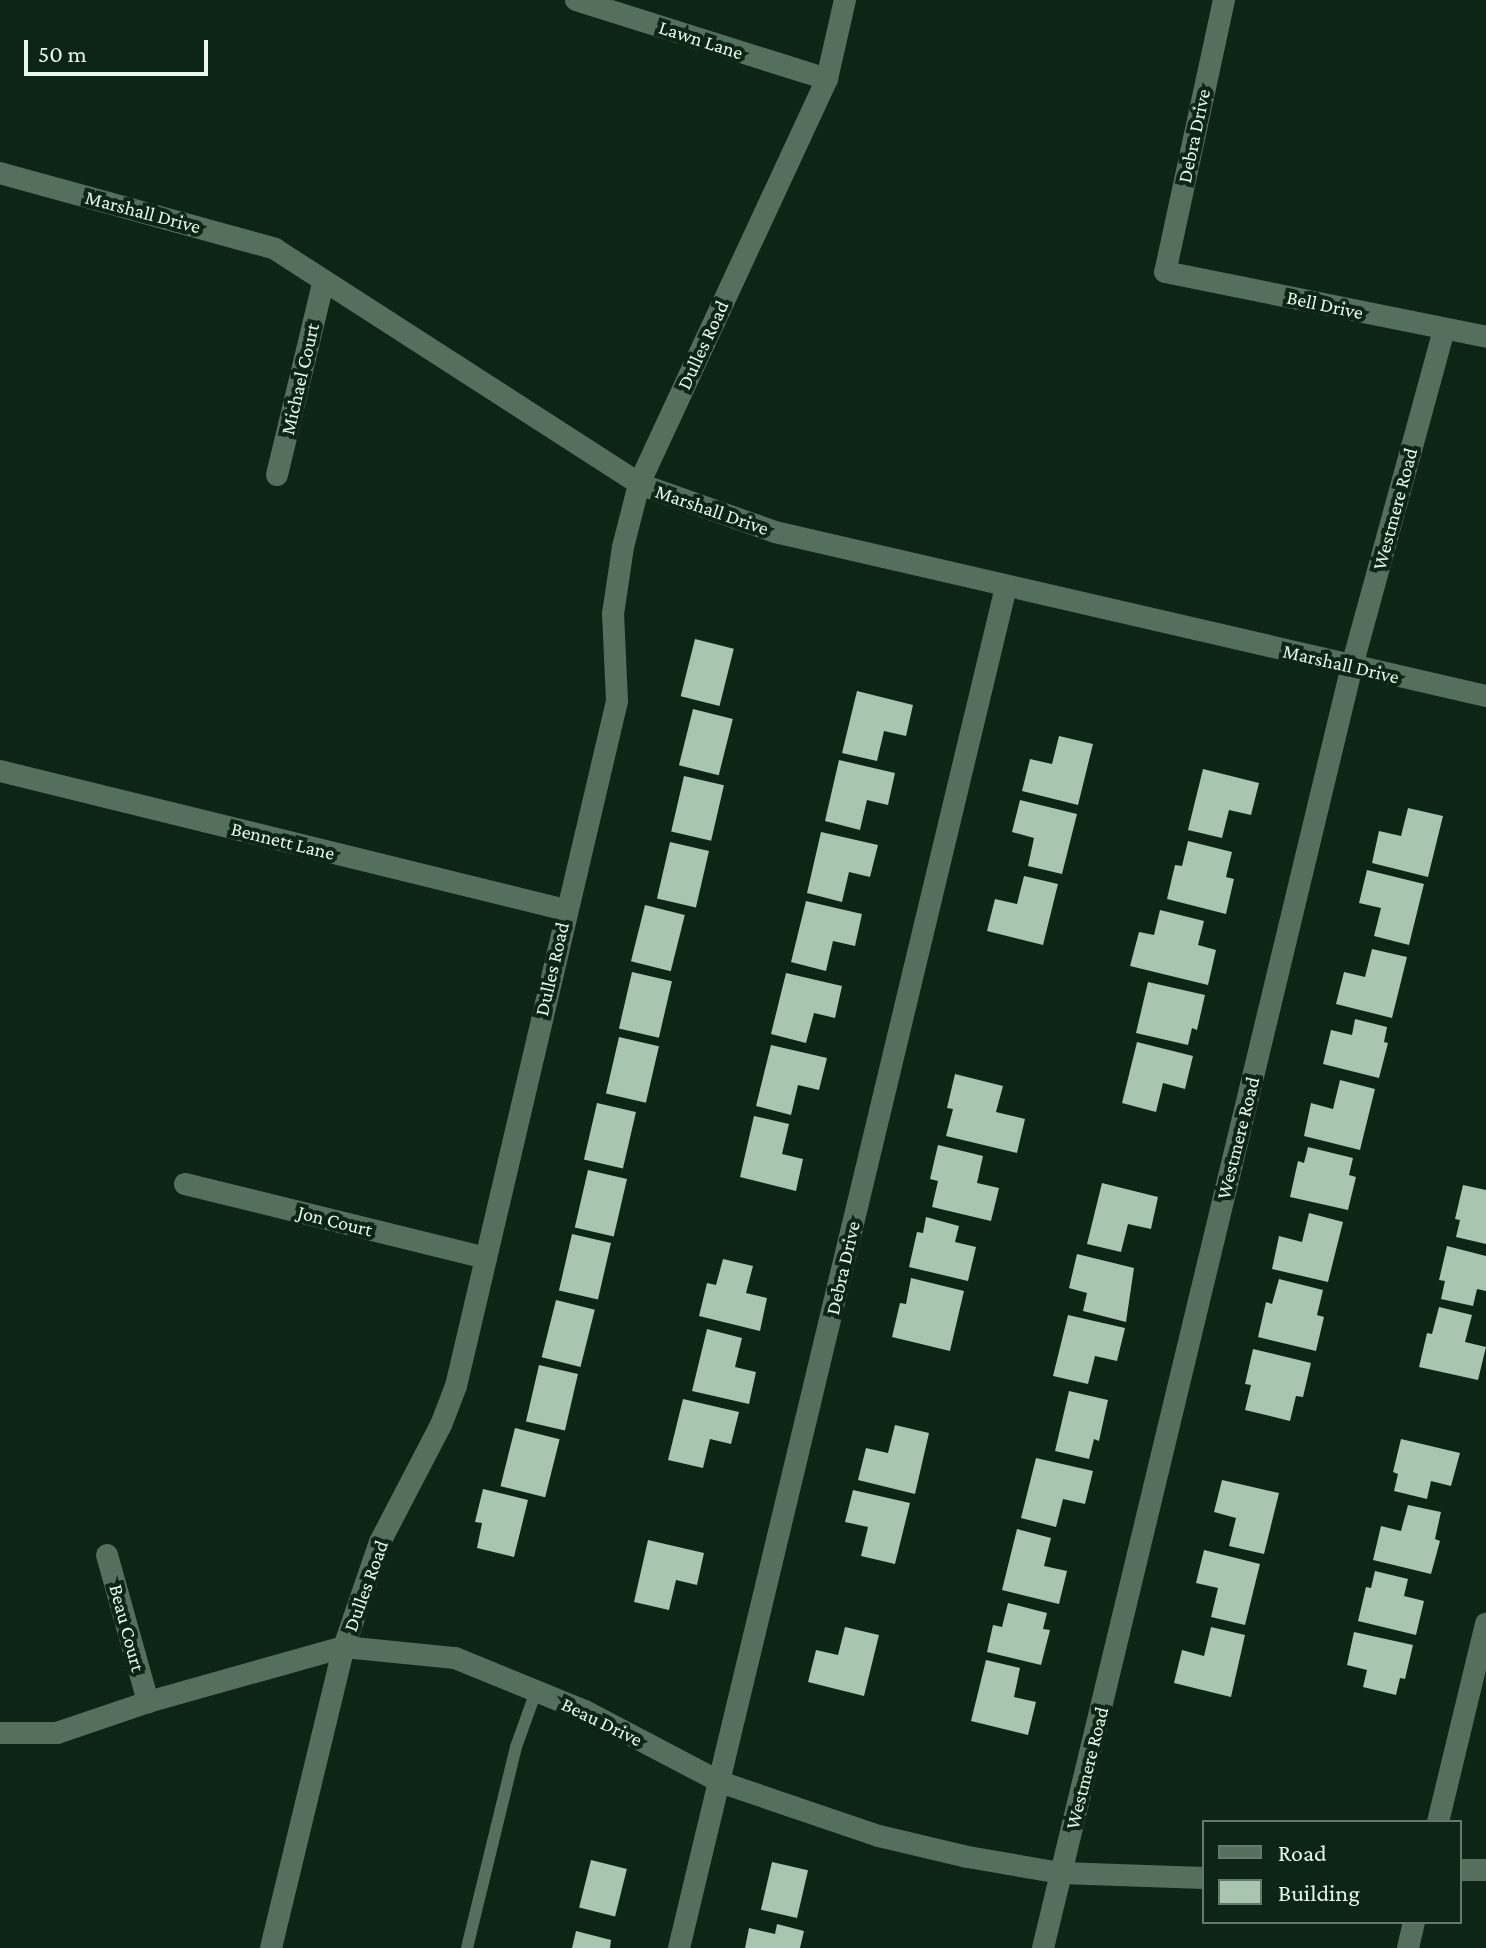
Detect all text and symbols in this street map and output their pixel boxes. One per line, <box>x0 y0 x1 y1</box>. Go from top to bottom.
street label: Lawn Lane <box>656 15 746 65</box>
scale bar <box>28 24 212 74</box>
text: 50 m <box>38 40 87 67</box>
street label: Debra Drive <box>1172 87 1216 185</box>
street label: Marshall Drive <box>83 185 203 239</box>
street label: Bell Drive <box>1285 285 1365 325</box>
street label: Dulles Road <box>672 297 734 393</box>
street label: Michael Court <box>276 321 324 437</box>
street label: Westmere Road <box>1367 445 1423 573</box>
street label: Marshall Drive <box>652 479 772 541</box>
street label: Marshall Drive <box>1281 639 1401 689</box>
street label: Bennett Lane <box>229 817 337 865</box>
street label: Dulles Road <box>530 920 574 1018</box>
street label: Westmere Road <box>1211 1074 1265 1202</box>
street label: Jon Court <box>295 1200 375 1242</box>
street label: Debra Drive <box>821 1219 865 1317</box>
street label: Dulles Road <box>338 1537 394 1635</box>
street label: Beau Court <box>104 1582 150 1674</box>
street label: Beau Drive <box>558 1692 646 1752</box>
street label: Westmere Road <box>1060 1704 1114 1832</box>
legend <box>1202 1820 1462 1924</box>
text: Road <box>1278 1839 1327 1866</box>
text: Building <box>1278 1879 1360 1906</box>

